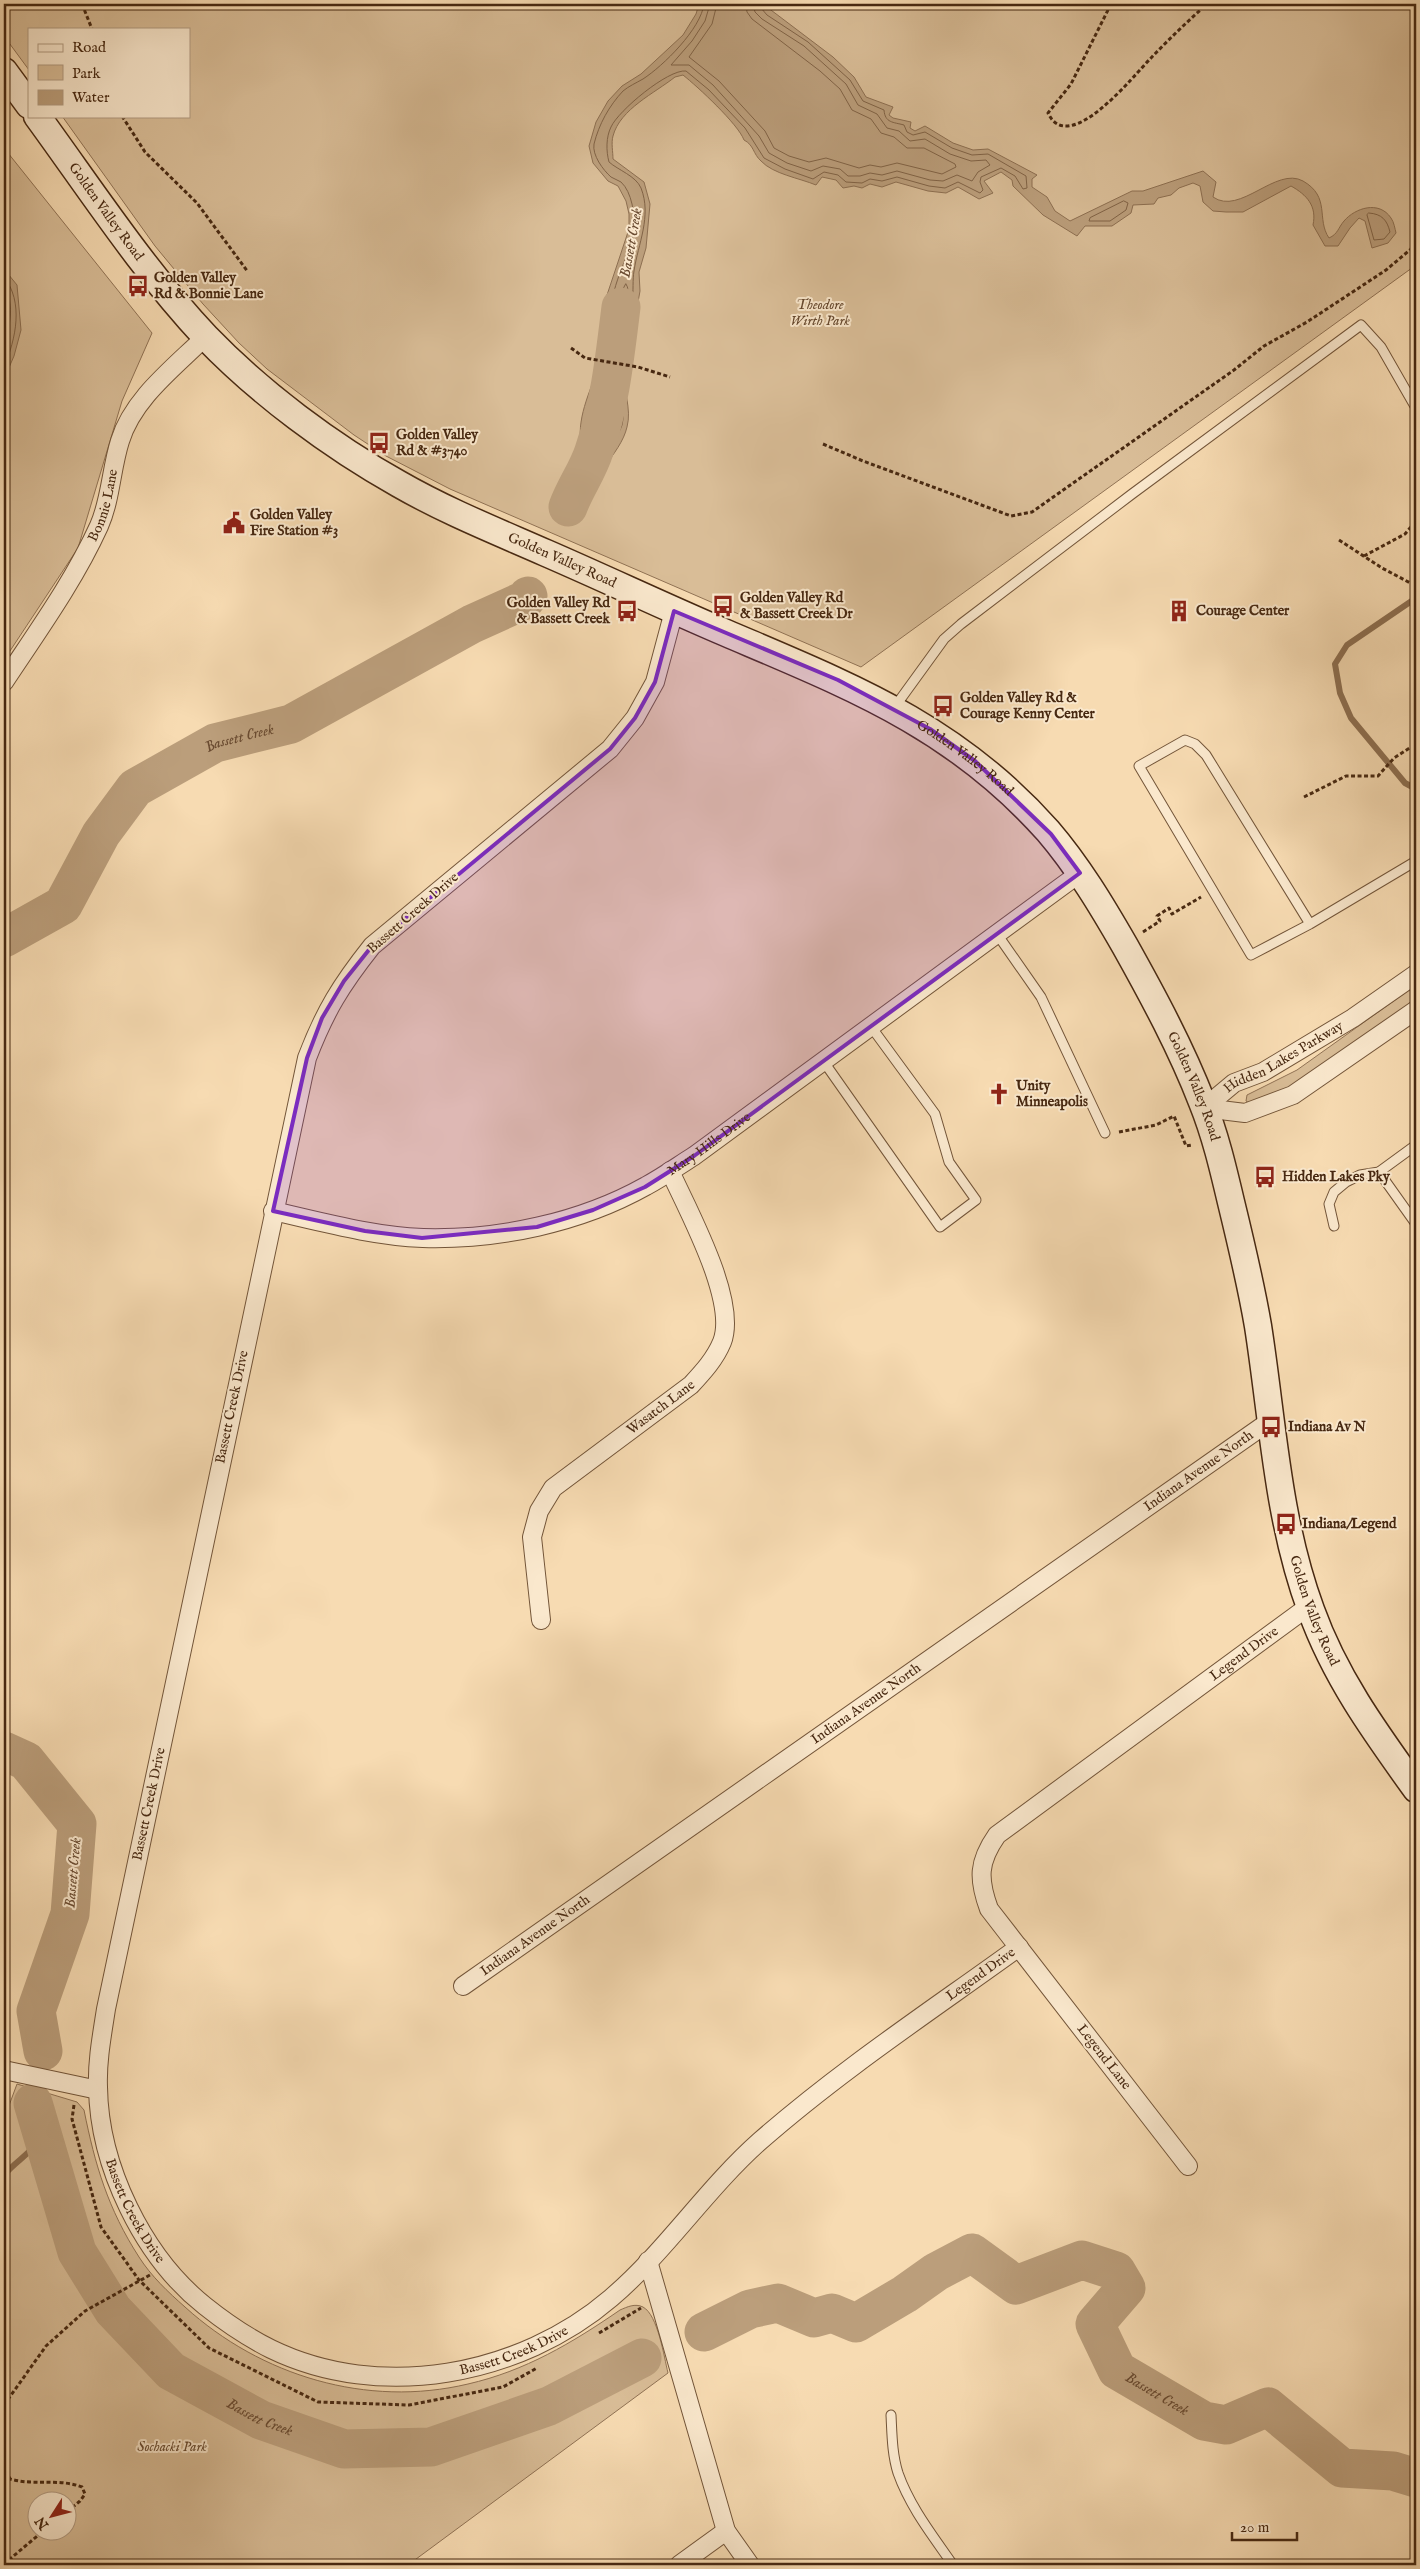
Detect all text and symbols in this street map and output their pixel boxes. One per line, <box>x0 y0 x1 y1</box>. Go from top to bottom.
legend <box>28 28 190 118</box>
text: Road <box>72 38 107 57</box>
text: Park <box>72 64 102 83</box>
text: Water <box>72 88 110 107</box>
street label: Golden Valley Road <box>64 159 148 265</box>
water label: Bassett Creek <box>616 207 646 279</box>
place label: Golden Valley Rd & Bonnie Lane <box>154 269 264 303</box>
bus stop icon: Golden Valley Rd & Bonnie Lane <box>125 273 151 299</box>
park label: Theodore Wirth Park <box>790 296 850 330</box>
place label: Golden Valley Rd & #3740 <box>396 426 479 460</box>
bus stop icon: Golden Valley Rd & #3740 <box>366 430 392 456</box>
street label: Bonnie Lane <box>84 467 122 545</box>
place label: Golden Valley Fire Station #3 <box>250 506 338 540</box>
public building icon: Golden Valley Fire Station #3 <box>221 510 247 536</box>
street label: Golden Valley Road <box>505 528 620 592</box>
place label: Golden Valley Rd & Bassett Creek Dr <box>740 589 854 623</box>
bus stop icon: Golden Valley Rd & Bassett Creek Dr <box>710 593 736 619</box>
place label: Golden Valley Rd & Bassett Creek <box>507 594 611 628</box>
bus stop icon: Golden Valley Rd & Bassett Creek <box>614 598 640 624</box>
building icon: Courage Center <box>1166 598 1192 624</box>
place label: Courage Center <box>1196 602 1290 620</box>
place label: Golden Valley Rd & Courage Kenny Center <box>960 689 1095 723</box>
bus stop icon: Golden Valley Rd & Courage Kenny Center <box>930 693 956 719</box>
street label: Golden Valley Road <box>913 716 1018 800</box>
water label: Bassett Creek <box>201 719 276 756</box>
street label: Bassett Creek Drive <box>364 868 463 958</box>
street label: Hidden Lakes Parkway <box>1220 1017 1347 1097</box>
street label: Golden Valley Road <box>1163 1028 1224 1144</box>
place label: Unity Minneapolis <box>1015 1077 1088 1111</box>
church icon: Unity Minneapolis <box>986 1081 1012 1107</box>
street label: Mary Hills Drive <box>664 1108 755 1180</box>
bus stop icon: Hidden Lakes Pky <box>1252 1164 1278 1190</box>
place label: Hidden Lakes Pky <box>1282 1168 1391 1186</box>
street label: Bassett Creek Drive <box>211 1348 253 1465</box>
street label: Wasatch Lane <box>623 1376 699 1439</box>
bus stop icon: Indiana Av N <box>1258 1414 1284 1440</box>
place label: Indiana Av N <box>1288 1418 1366 1436</box>
street label: Indiana Avenue North <box>1140 1426 1257 1516</box>
bus stop icon: Indiana/Legend <box>1273 1511 1299 1537</box>
place label: Indiana/Legend <box>1302 1515 1397 1533</box>
street label: Golden Valley Road <box>1285 1553 1343 1670</box>
street label: Legend Drive <box>1206 1622 1283 1685</box>
street label: Indiana Avenue North <box>808 1659 925 1748</box>
street label: Bassett Creek Drive <box>128 1745 170 1862</box>
water label: Bassett Creek <box>60 1837 86 1909</box>
street label: Indiana Avenue North <box>477 1891 594 1980</box>
street label: Legend Drive <box>942 1943 1019 2005</box>
street label: Legend Lane <box>1073 2021 1136 2094</box>
street label: Bassett Creek Drive <box>101 2156 169 2267</box>
street label: Bassett Creek Drive <box>458 2321 572 2379</box>
water label: Bassett Creek <box>1122 2368 1193 2420</box>
water label: Bassett Creek <box>223 2394 295 2440</box>
park label: Sochacki Park <box>137 2438 207 2456</box>
north arrow <box>28 2492 78 2542</box>
scale bar <box>1232 2509 1298 2541</box>
text: N <box>31 2513 54 2534</box>
text: 20 m <box>1240 2518 1270 2537</box>

